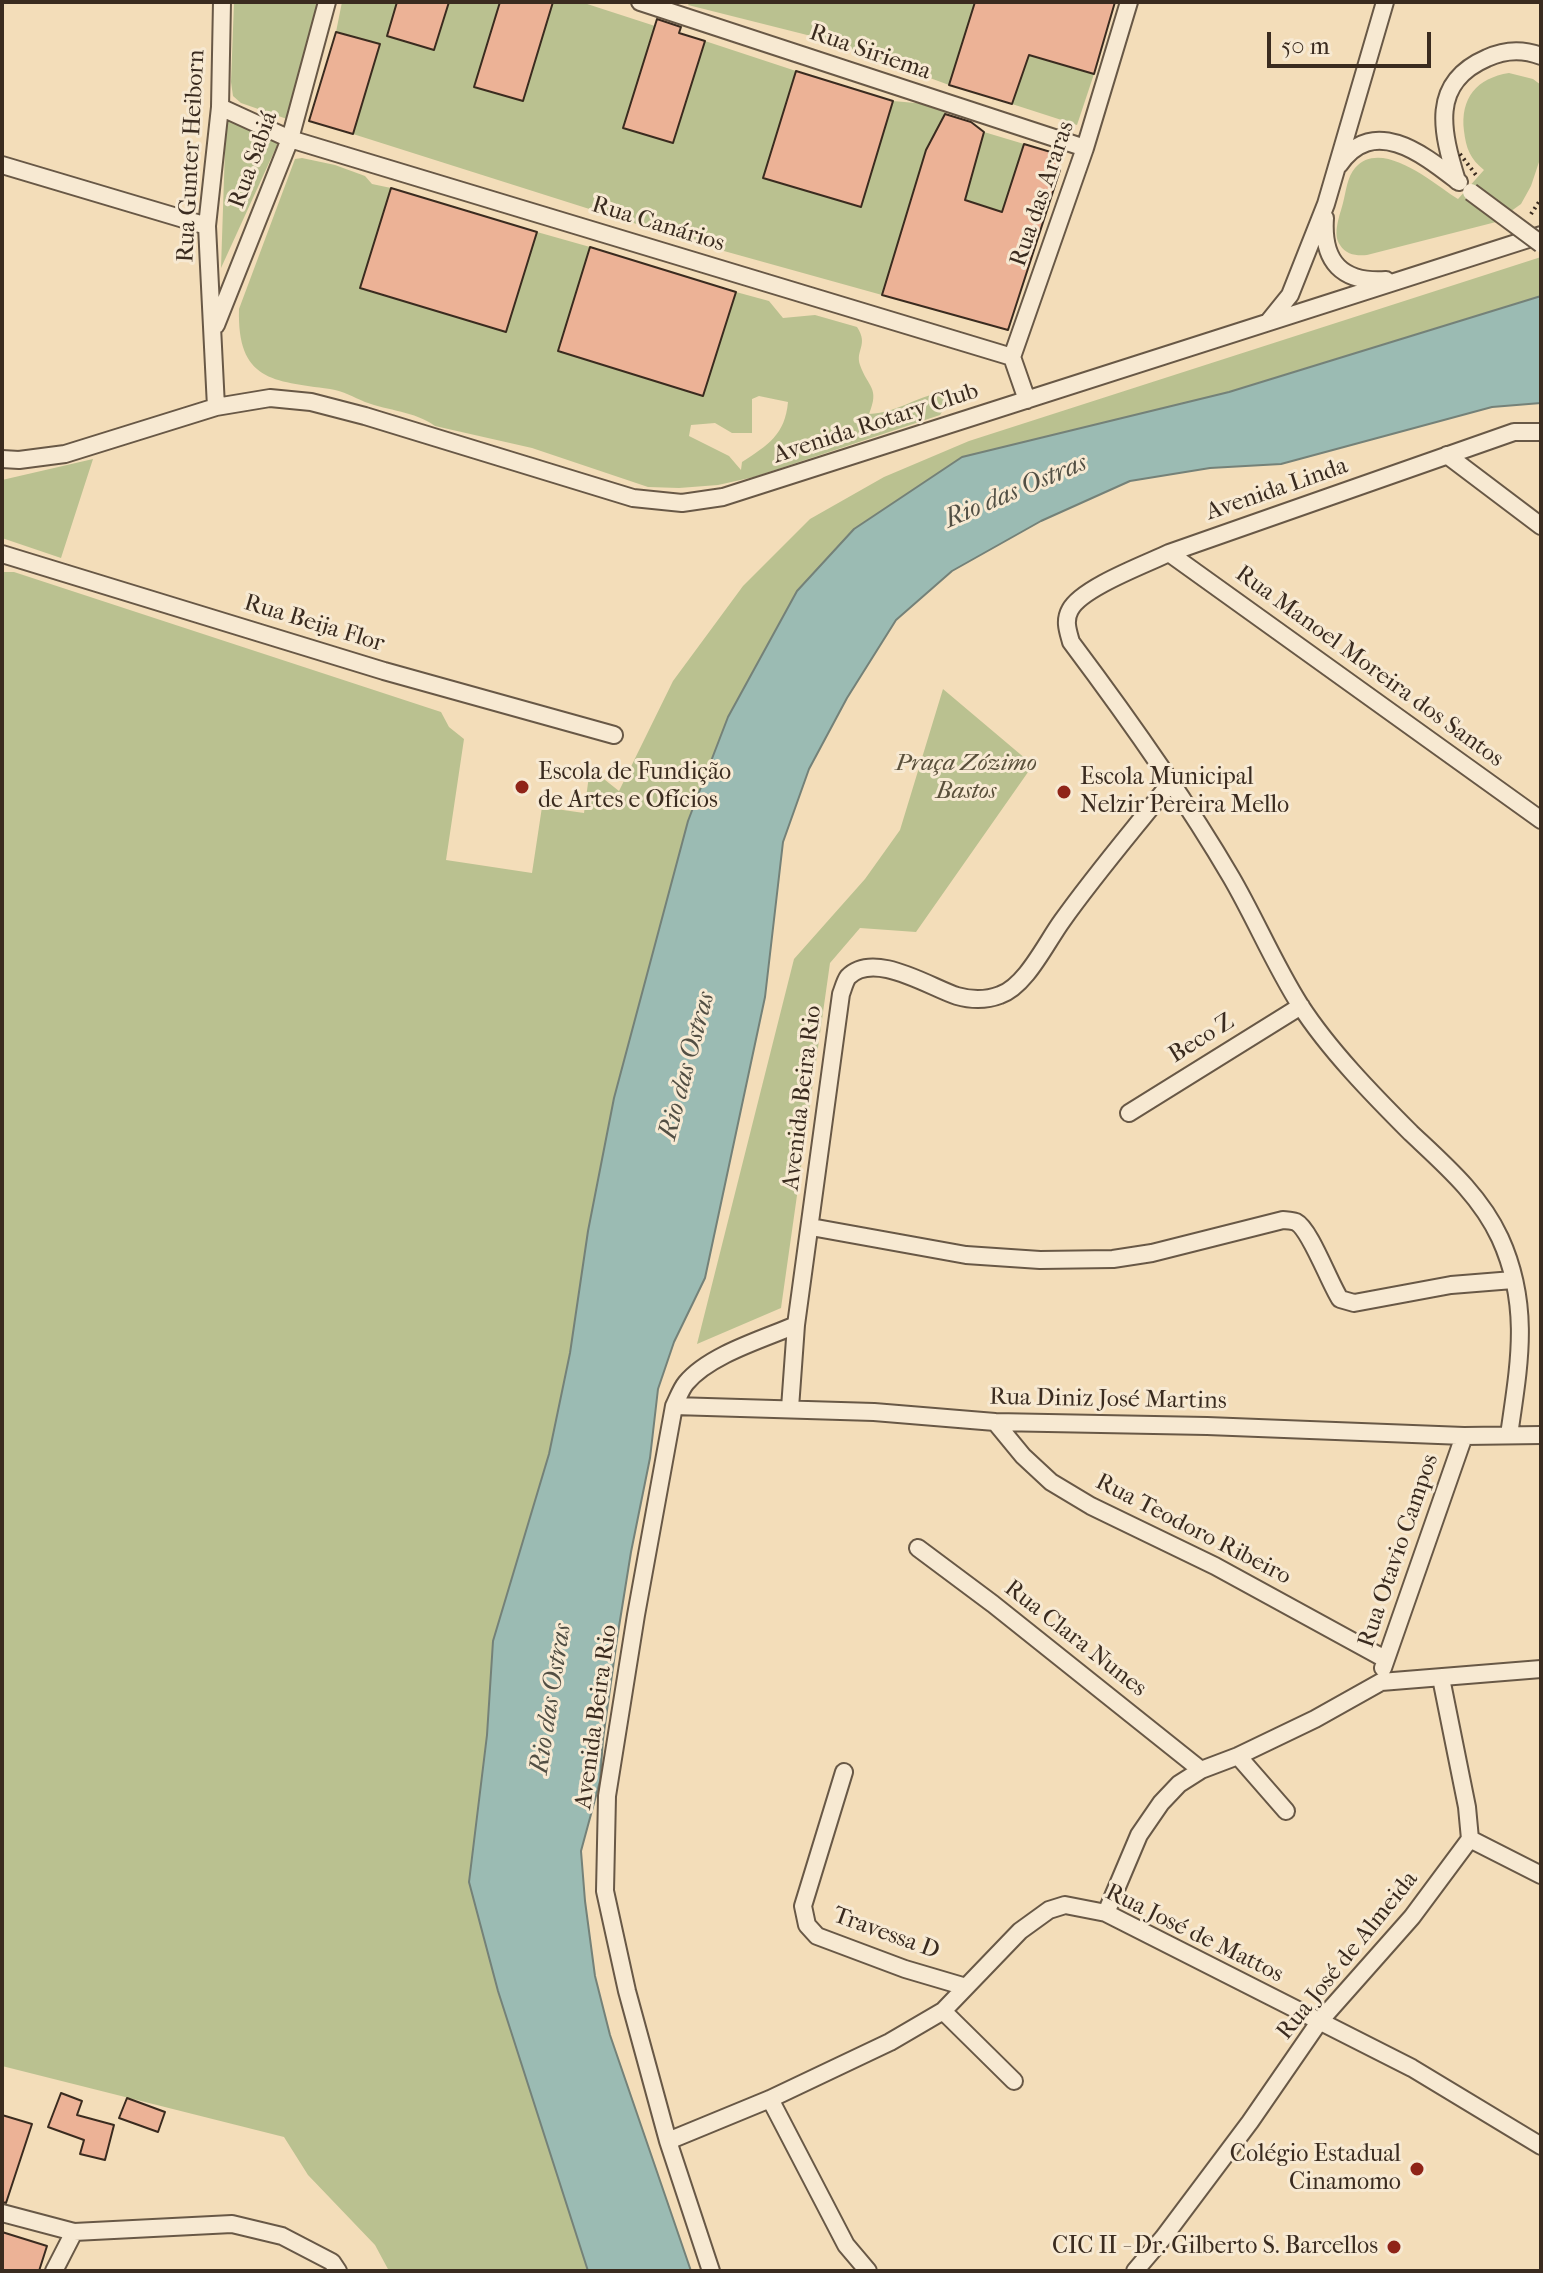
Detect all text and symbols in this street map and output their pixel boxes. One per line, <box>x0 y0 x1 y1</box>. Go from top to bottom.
scale bar <box>1271 16 1435 66</box>
street label: Rua Siriema <box>806 19 934 87</box>
text: 50 m <box>1281 32 1330 60</box>
street label: Rua Gunter Heiborn <box>172 49 212 263</box>
street label: Rua Sabiá <box>223 108 285 212</box>
street label: Rua das Araras <box>1005 117 1081 271</box>
street label: Rua Canários <box>588 191 728 259</box>
street label: Avenida Rotary Club <box>770 377 982 471</box>
water label: Rio das Ostras <box>940 448 1092 536</box>
street label: Avenida Linda <box>1202 452 1352 528</box>
street label: Rua Manoel Moreira dos Santos <box>1229 560 1509 774</box>
street label: Rua Beija Flor <box>240 589 388 659</box>
park label: Praça Zózimo Bastos <box>895 750 1037 806</box>
place label: Escola de Fundição de Artes e Ofícios <box>538 759 731 815</box>
place label: Escola Municipal Nelzir Pereira Mello <box>1080 764 1289 820</box>
marker: Escola de Fundição de Artes e Ofícios <box>513 778 531 796</box>
marker: Escola Municipal Nelzir Pereira Mello <box>1055 783 1073 801</box>
water label: Rio das Ostras <box>653 989 723 1143</box>
street label: Avenida Beira Rio <box>777 1004 829 1192</box>
street label: Beco Z <box>1164 1008 1240 1070</box>
street label: Rua Diniz José Martins <box>989 1384 1227 1416</box>
street label: Rua Otavio Campos <box>1352 1451 1446 1651</box>
street label: Rua Teodoro Ribeiro <box>1090 1468 1296 1592</box>
street label: Rua Clara Nunes <box>998 1574 1152 1704</box>
water label: Rio das Ostras <box>525 1622 579 1776</box>
street label: Avenida Beira Rio <box>570 1623 624 1811</box>
street label: Rua José de Almeida <box>1271 1866 1425 2046</box>
street label: Rua José de Mattos <box>1100 1878 1288 1990</box>
street label: Travessa D <box>829 1901 943 1967</box>
place label: Colégio Estadual Cinamomo <box>1230 2141 1401 2197</box>
marker: Colégio Estadual Cinamomo <box>1408 2160 1426 2178</box>
place label: CIC II - Dr. Gilberto S. Barcellos <box>1052 2233 1378 2261</box>
marker: CIC II - Dr. Gilberto S. Barcellos <box>1385 2238 1403 2256</box>

